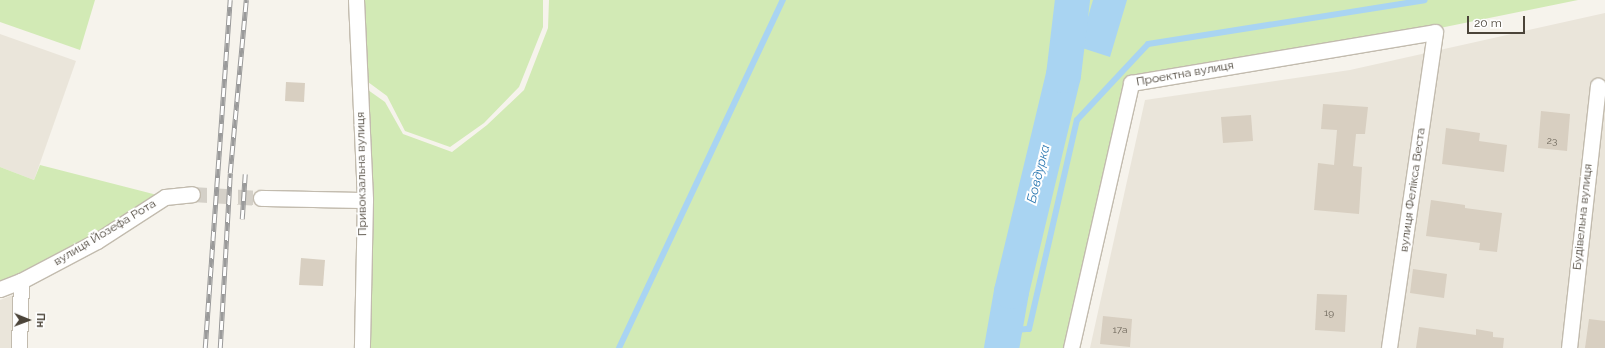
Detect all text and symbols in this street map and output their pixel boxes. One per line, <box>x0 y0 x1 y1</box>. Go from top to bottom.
scale bar <box>1469 8 1527 34</box>
text: 20 m <box>1474 16 1502 30</box>
street label: Проектна вулиця <box>1135 58 1235 90</box>
street label: Привокзальна вулиця <box>354 112 370 236</box>
street label: вулиця Фелікса Веста <box>1397 127 1429 253</box>
house number: 23 <box>1547 135 1557 147</box>
water label: Бовдурка <box>1024 143 1054 205</box>
street label: Будівельна вулиця <box>1570 163 1596 271</box>
street label: вулиця Йозефа Рота <box>51 197 159 269</box>
north arrow <box>8 300 48 340</box>
house number: 19 <box>1324 307 1334 319</box>
text: Пн <box>34 313 47 328</box>
house number: 17а <box>1112 324 1128 336</box>

